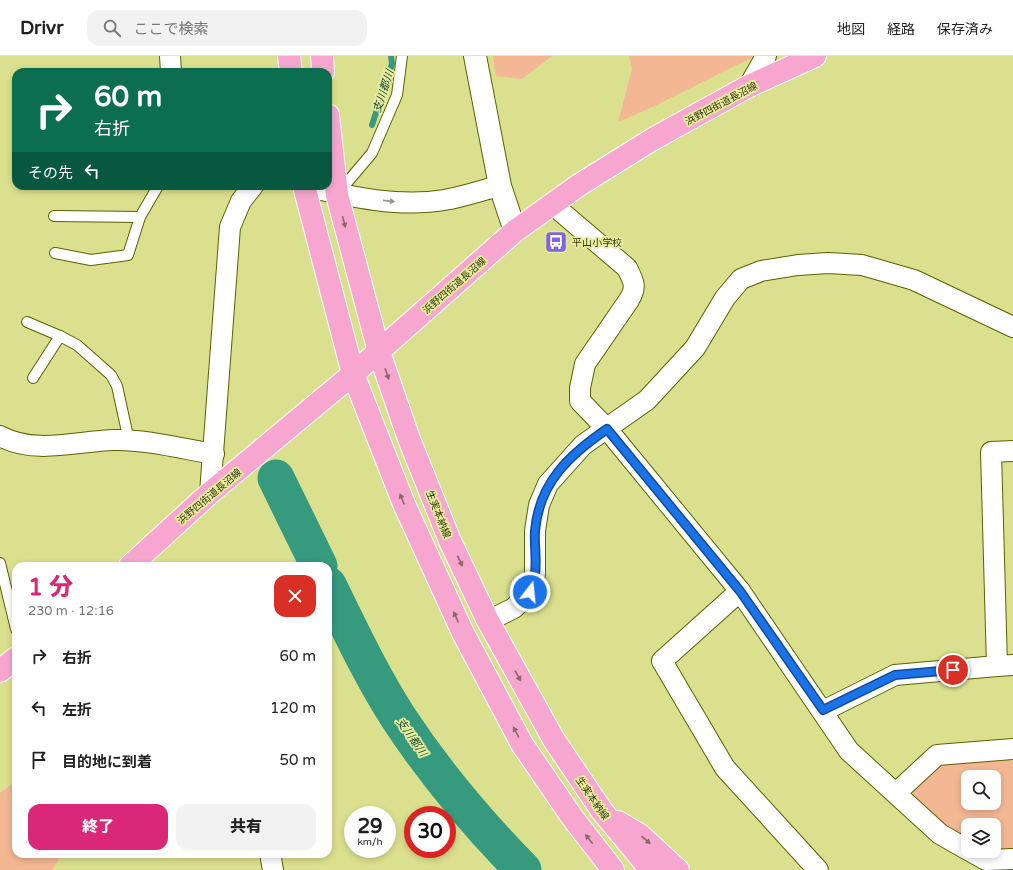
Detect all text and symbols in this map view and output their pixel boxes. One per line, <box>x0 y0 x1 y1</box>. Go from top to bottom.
search box <box>87 10 367 46</box>
text: Drivr <box>20 17 63 39</box>
icon: search <box>101 17 123 39</box>
text: ここで検索 <box>133 20 208 38</box>
text: 地図 <box>837 21 865 38</box>
text: 経路 <box>887 21 915 38</box>
text: 保存済み <box>937 21 993 38</box>
water label: 支川都川 <box>370 67 397 114</box>
text: 60 m <box>94 80 162 114</box>
street label: 浜野四街道長沼線 <box>683 80 760 128</box>
icon: right <box>28 84 80 136</box>
text: 右折 <box>94 118 130 140</box>
icon: left <box>81 160 103 182</box>
text: その先 <box>28 164 73 182</box>
one-way arrow <box>383 197 395 204</box>
one-way arrow <box>341 217 347 229</box>
bus stop icon: 平山小学校 <box>543 229 569 255</box>
place label: 平山小学校 <box>572 237 622 249</box>
street label: 浜野四街道長沼線 <box>421 255 489 317</box>
one-way arrow <box>384 369 390 381</box>
street label: 浜野四街道長沼線 <box>175 466 244 527</box>
street label: 生実本納線 <box>423 489 453 540</box>
one-way arrow <box>399 492 405 504</box>
one-way arrow <box>457 555 463 567</box>
position arrow <box>509 571 551 613</box>
text: 1 分 <box>28 573 73 602</box>
button: close <box>274 575 316 617</box>
text: 230 m · 12:16 <box>28 603 114 619</box>
one-way arrow <box>452 611 459 623</box>
icon: right <box>28 645 50 667</box>
text: 60 m <box>279 647 316 665</box>
text: 右折 <box>62 649 92 667</box>
pin <box>936 653 970 687</box>
icon: arrive <box>942 659 964 681</box>
one-way arrow <box>515 670 522 682</box>
icon: left <box>28 697 50 719</box>
text: 120 m <box>270 699 316 717</box>
text: 左折 <box>62 701 92 719</box>
water label: 支川都川 <box>394 716 430 760</box>
one-way arrow <box>513 726 519 738</box>
icon: arrive <box>28 749 50 771</box>
text: 50 m <box>279 751 316 769</box>
text: 目的地に到着 <box>62 753 152 771</box>
map controls <box>961 770 1001 858</box>
button: search <box>961 770 1001 810</box>
street label: 生実本納線 <box>573 775 611 822</box>
button: 終了 <box>28 804 168 850</box>
button: 共有 <box>176 804 316 850</box>
speed limit sign: 30 <box>404 806 456 858</box>
text: 29 <box>357 815 383 839</box>
button: layers <box>961 818 1001 858</box>
one-way arrow <box>585 834 594 845</box>
text: km/h <box>357 836 383 848</box>
one-way arrow <box>641 836 651 845</box>

